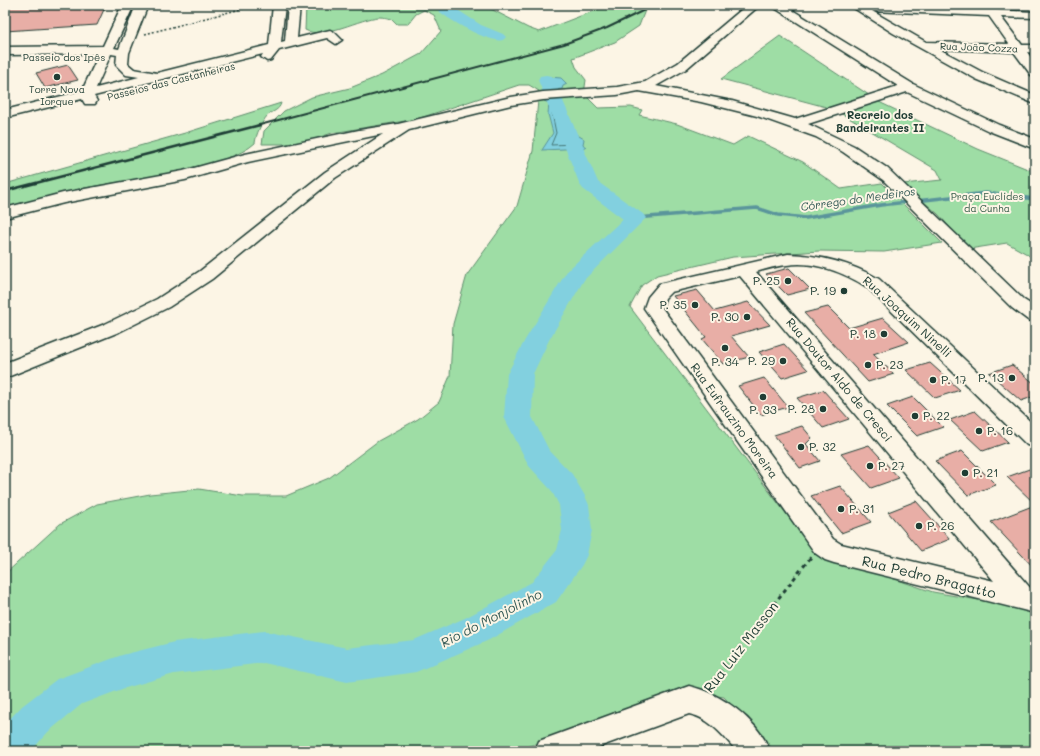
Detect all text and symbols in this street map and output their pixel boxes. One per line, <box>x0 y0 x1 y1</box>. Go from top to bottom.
street label: Rua João Cozza <box>940 39 1018 55</box>
street label: Passeio dos Ipês <box>23 50 105 64</box>
street label: Passeios das Castanheiras <box>106 58 237 104</box>
marker: Torre Nova Iorque <box>52 72 62 82</box>
place label: Torre Nova Iorque <box>29 82 85 108</box>
district label: Recreio dos Bandeirantes II <box>836 107 925 135</box>
water label: Córrego do Medeiros <box>800 183 916 214</box>
park label: Praça Euclides da Cunha <box>951 189 1023 215</box>
place label: P. 25 <box>753 272 780 288</box>
street label: Rua Joaquim Ninelli <box>860 272 956 360</box>
marker: P. 25 <box>783 276 793 286</box>
place label: P. 19 <box>810 282 836 298</box>
marker: P. 19 <box>839 286 849 296</box>
place label: P. 35 <box>659 296 687 312</box>
marker: P. 35 <box>690 300 700 310</box>
place label: P. 30 <box>711 308 740 324</box>
marker: P. 30 <box>742 312 752 322</box>
street label: Rua Doutor Aldo de Cresci <box>783 314 896 445</box>
place label: P. 18 <box>850 325 876 341</box>
marker: P. 18 <box>879 329 889 339</box>
marker: P. 34 <box>720 343 730 353</box>
place label: P. 29 <box>748 352 775 368</box>
place label: P. 34 <box>711 353 739 369</box>
marker: P. 29 <box>778 356 788 366</box>
place label: P. 23 <box>876 356 903 372</box>
street label: Rua Eufrauzino Moreira <box>687 359 782 481</box>
marker: P. 23 <box>863 360 873 370</box>
place label: P. 13 <box>978 369 1004 385</box>
place label: P. 17 <box>941 371 967 387</box>
marker: P. 13 <box>1007 373 1017 383</box>
marker: P. 17 <box>928 375 938 385</box>
marker: P. 33 <box>758 392 768 402</box>
place label: P. 28 <box>788 400 815 416</box>
place label: P. 33 <box>749 401 777 417</box>
marker: P. 28 <box>818 404 828 414</box>
place label: P. 22 <box>923 407 950 423</box>
marker: P. 22 <box>910 411 920 421</box>
place label: P. 16 <box>987 422 1013 438</box>
marker: P. 16 <box>974 426 984 436</box>
place label: P. 32 <box>809 438 836 454</box>
marker: P. 32 <box>796 442 806 452</box>
place label: P. 27 <box>878 457 905 473</box>
marker: P. 27 <box>865 461 875 471</box>
place label: P. 21 <box>973 464 999 480</box>
marker: P. 21 <box>960 468 970 478</box>
place label: P. 31 <box>849 500 875 516</box>
marker: P. 31 <box>836 504 846 514</box>
place label: P. 26 <box>927 517 954 533</box>
marker: P. 26 <box>914 521 924 531</box>
street label: Rua Pedro Bragatto <box>860 551 998 602</box>
water label: Rio do Monjolinho <box>437 585 544 650</box>
street label: Rua Luiz Masson <box>699 597 782 696</box>

